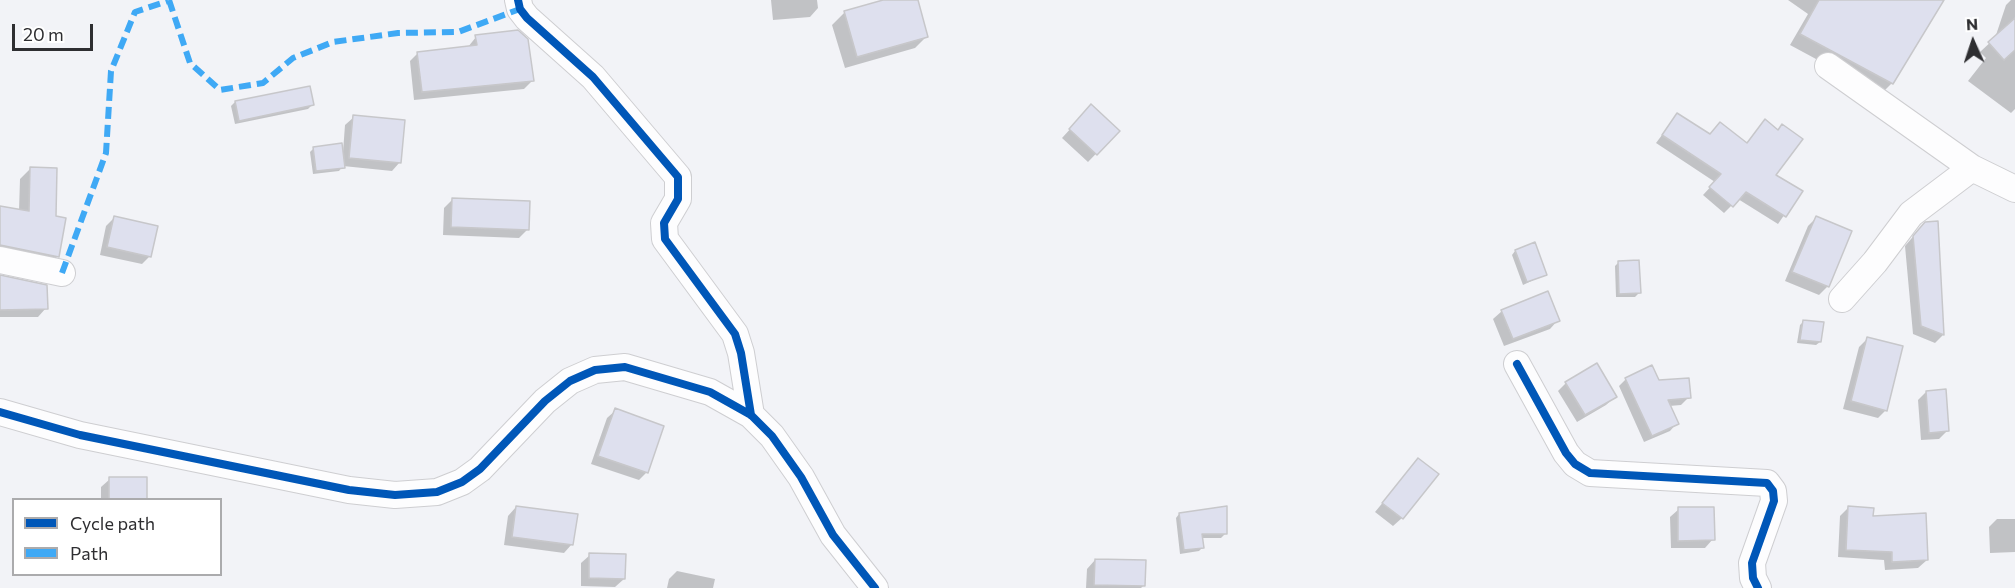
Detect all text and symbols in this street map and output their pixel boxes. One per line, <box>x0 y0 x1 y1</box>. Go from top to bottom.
scale bar <box>15 12 96 50</box>
north arrow <box>1943 12 2003 72</box>
text: N <box>1966 14 1979 33</box>
text: 20 m <box>23 23 64 45</box>
legend <box>12 498 222 576</box>
text: Cycle path <box>70 512 155 534</box>
text: Path <box>70 542 108 564</box>

